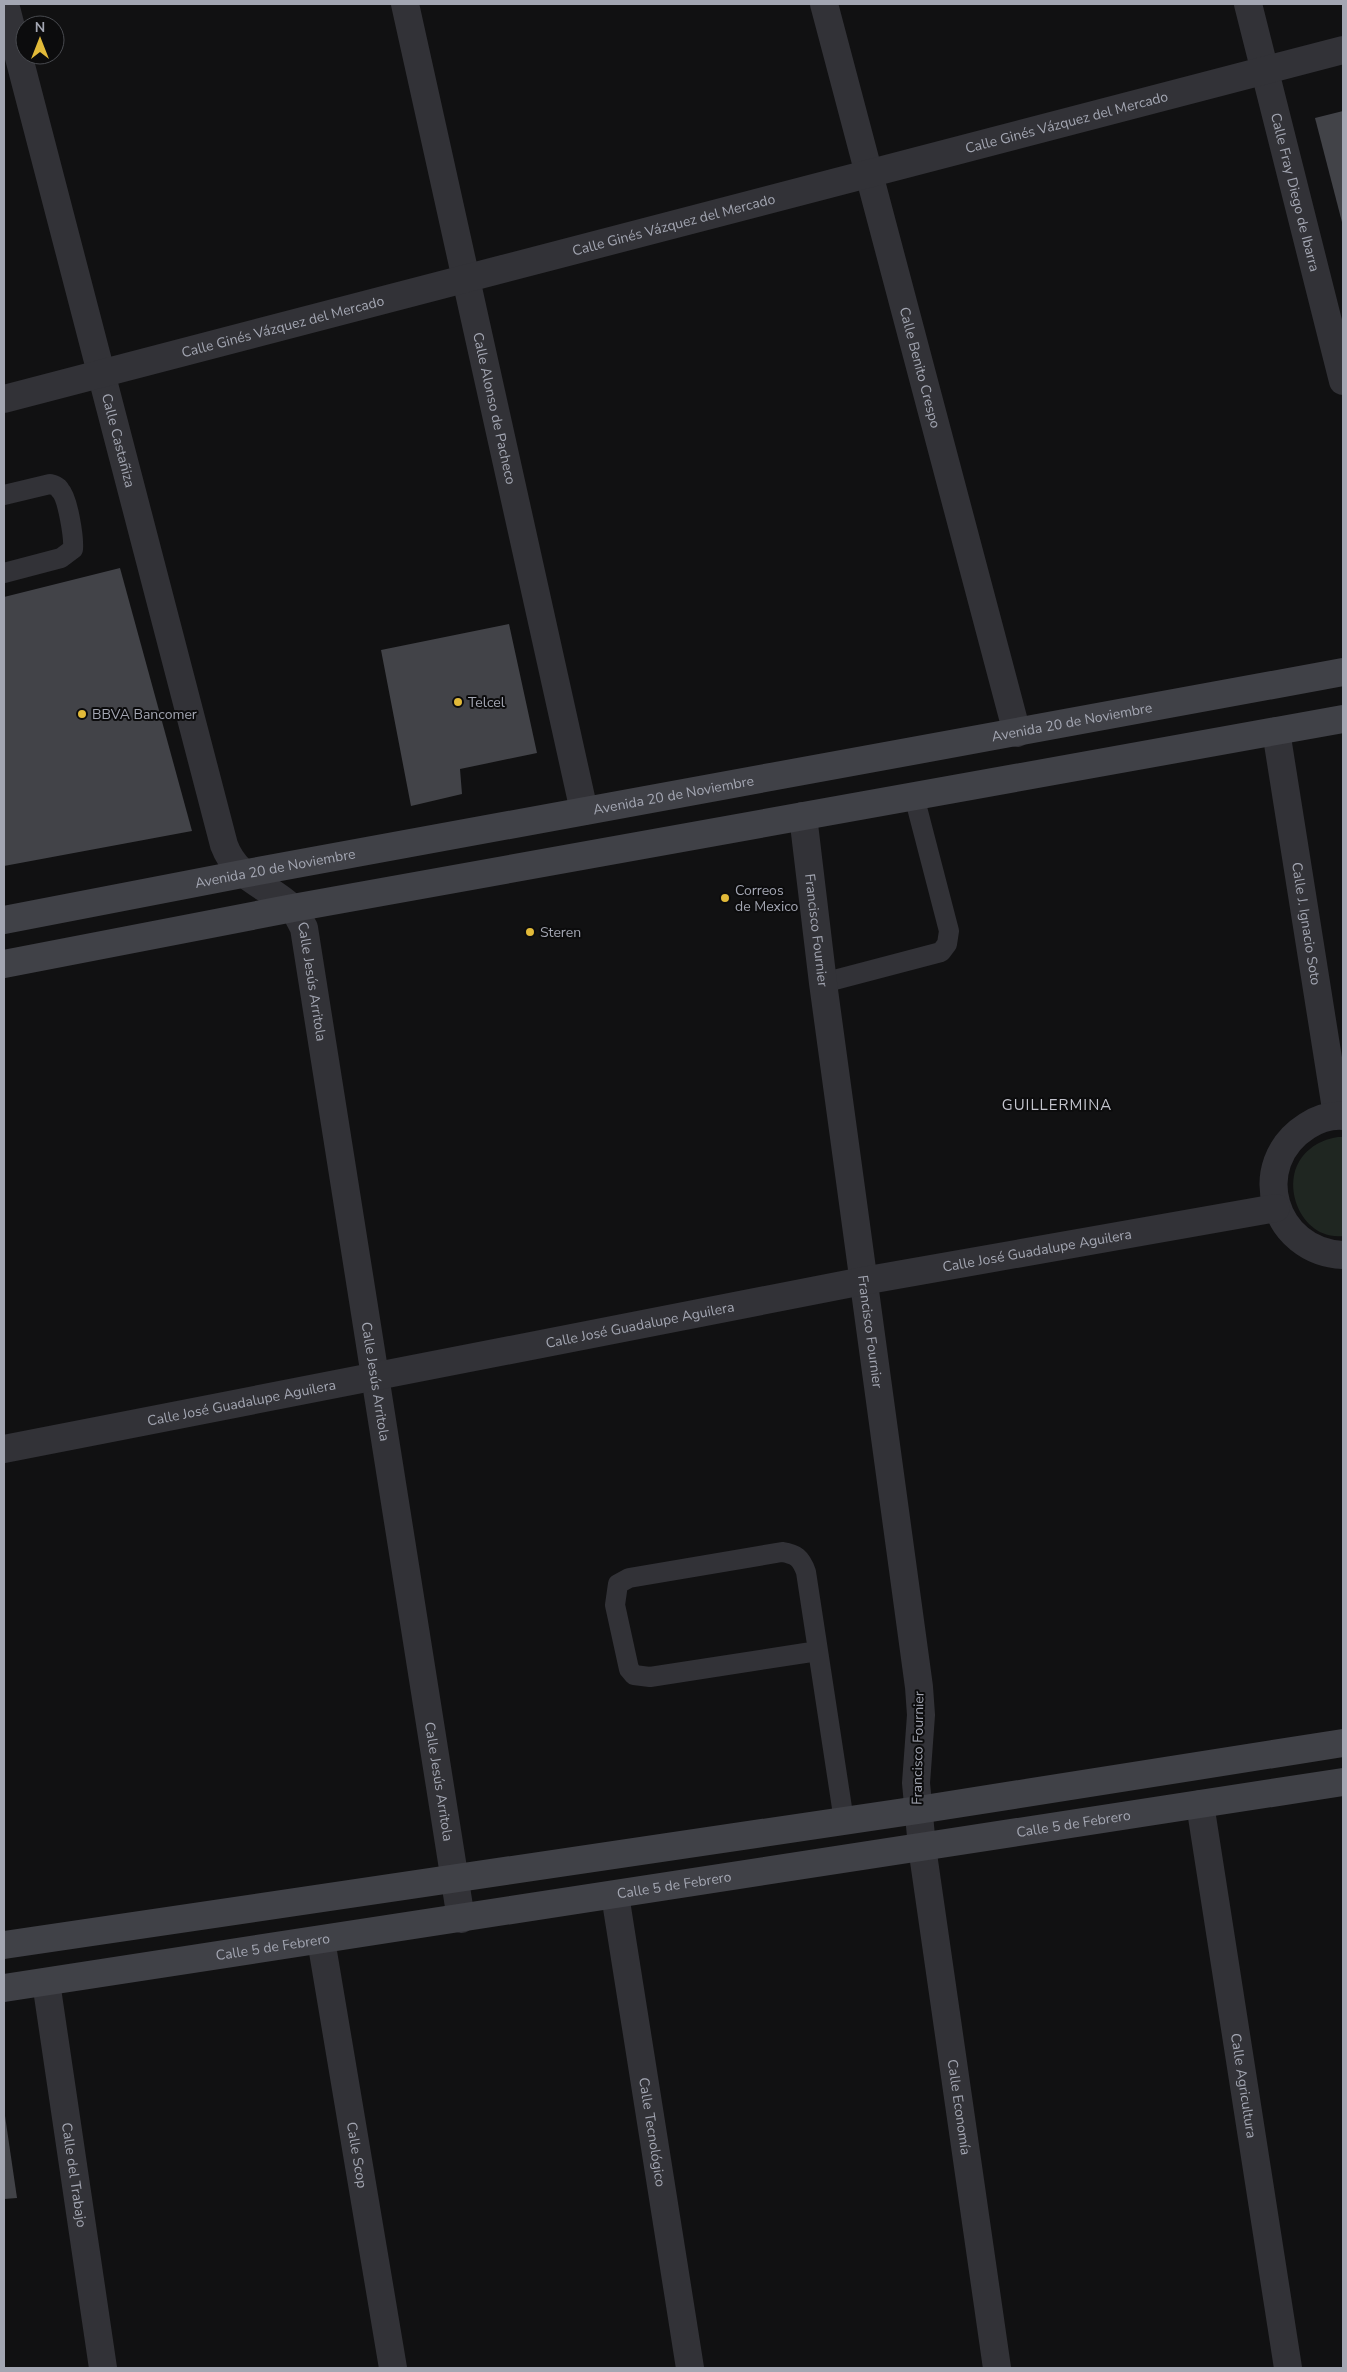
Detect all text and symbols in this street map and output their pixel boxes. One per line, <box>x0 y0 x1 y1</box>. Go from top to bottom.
north arrow <box>15 15 65 65</box>
text: N <box>35 18 45 37</box>
street label: Calle Ginés Vázquez del Mercado <box>963 86 1170 158</box>
street label: Calle Fray Diego de Ibarra <box>1266 111 1325 274</box>
street label: Calle Ginés Vázquez del Mercado <box>570 189 777 260</box>
street label: Calle Ginés Vázquez del Mercado <box>179 291 386 362</box>
street label: Calle Benito Crespo <box>895 305 945 430</box>
street label: Calle Alonso de Pacheco <box>469 330 521 486</box>
street label: Calle Castañiza <box>97 391 140 490</box>
place label: Telcel <box>468 693 506 712</box>
marker: Telcel <box>452 696 464 708</box>
street label: Avenida 20 de Noviembre <box>990 698 1154 746</box>
place label: BBVA Bancomer <box>92 705 197 724</box>
marker: BBVA Bancomer <box>76 708 88 720</box>
street label: Avenida 20 de Noviembre <box>592 771 755 819</box>
street label: Avenida 20 de Noviembre <box>193 844 357 892</box>
street label: Calle J. Ignacio Soto <box>1287 861 1326 987</box>
street label: Francisco Fournier <box>800 873 833 988</box>
place label: Correos de Mexico <box>735 881 799 916</box>
marker: Correos de Mexico <box>719 892 731 904</box>
street label: Calle Jesús Arritola <box>293 918 331 1043</box>
place label: Steren <box>540 923 581 942</box>
marker: Steren <box>524 926 536 938</box>
district label: GUILLERMINA <box>1002 1095 1112 1115</box>
street label: Calle José Guadalupe Aguilera <box>941 1224 1133 1276</box>
street label: Francisco Fournier <box>853 1274 888 1389</box>
street label: Calle José Guadalupe Aguilera <box>544 1297 736 1352</box>
street label: Calle Jesús Arritola <box>357 1321 395 1443</box>
street label: Calle José Guadalupe Aguilera <box>146 1375 337 1430</box>
street label: Francisco Fournier <box>908 1691 928 1805</box>
street label: Calle Jesús Arritola <box>420 1721 458 1843</box>
street label: Calle 5 de Febrero <box>1015 1805 1132 1842</box>
street label: Calle 5 de Febrero <box>616 1867 733 1903</box>
street label: Calle 5 de Febrero <box>214 1928 331 1965</box>
street label: Calle Agricultura <box>1226 2032 1261 2139</box>
street label: Calle Economía <box>943 2058 976 2156</box>
street label: Calle Tecnológico <box>635 2076 671 2188</box>
street label: Calle Scop <box>342 2120 372 2190</box>
street label: Calle del Trabajo <box>57 2121 92 2229</box>

